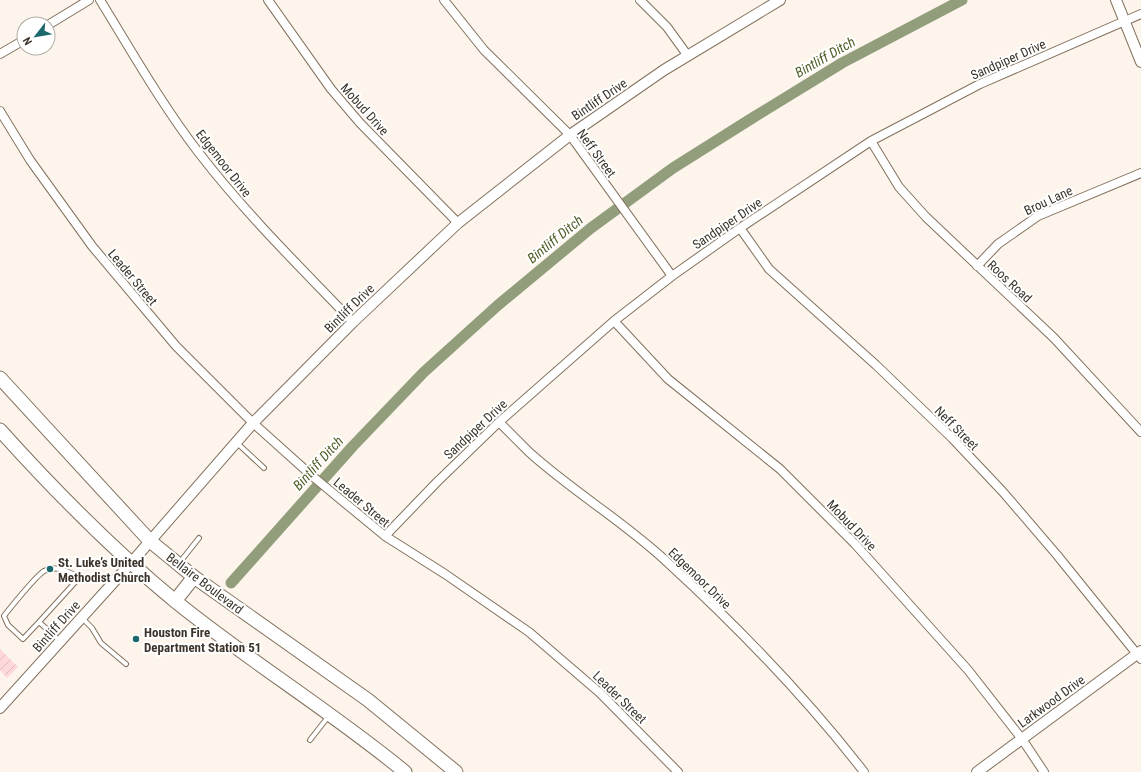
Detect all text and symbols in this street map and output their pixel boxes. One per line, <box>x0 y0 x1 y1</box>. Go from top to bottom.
north arrow <box>16 16 56 56</box>
water label: Bintliff Ditch <box>792 33 858 81</box>
text: N <box>20 34 35 47</box>
street label: Sandpiper Drive <box>968 36 1048 83</box>
street label: Bintliff Drive <box>569 75 630 123</box>
street label: Mobud Drive <box>338 80 392 138</box>
street label: Neff Street <box>574 126 619 180</box>
street label: Edgemoor Drive <box>193 127 254 200</box>
street label: Brou Lane <box>1022 183 1075 218</box>
street label: Sandpiper Drive <box>690 195 765 252</box>
water label: Bintliff Ditch <box>524 212 586 266</box>
street label: Leader Street <box>105 246 160 308</box>
street label: Roos Road <box>984 257 1035 306</box>
street label: Bintliff Drive <box>321 281 377 336</box>
street label: Sandpiper Drive <box>441 396 510 462</box>
street label: Neff Street <box>932 403 982 453</box>
water label: Bintliff Ditch <box>290 433 346 493</box>
street label: Leader Street <box>331 475 393 530</box>
street label: Mobud Drive <box>824 497 879 554</box>
street label: Edgemoor Drive <box>665 545 734 612</box>
street label: Bellaire Boulevard <box>163 550 246 617</box>
place label: St. Luke’s United Methodist Church <box>58 555 150 585</box>
marker: St. Luke’s United Methodist Church <box>45 564 55 574</box>
street label: Bintliff Drive <box>30 598 83 655</box>
place label: Houston Fire Department Station 51 <box>144 625 261 655</box>
marker: Houston Fire Department Station 51 <box>131 634 141 644</box>
street label: Leader Street <box>590 668 650 727</box>
street label: Larkwood Drive <box>1015 672 1088 731</box>

